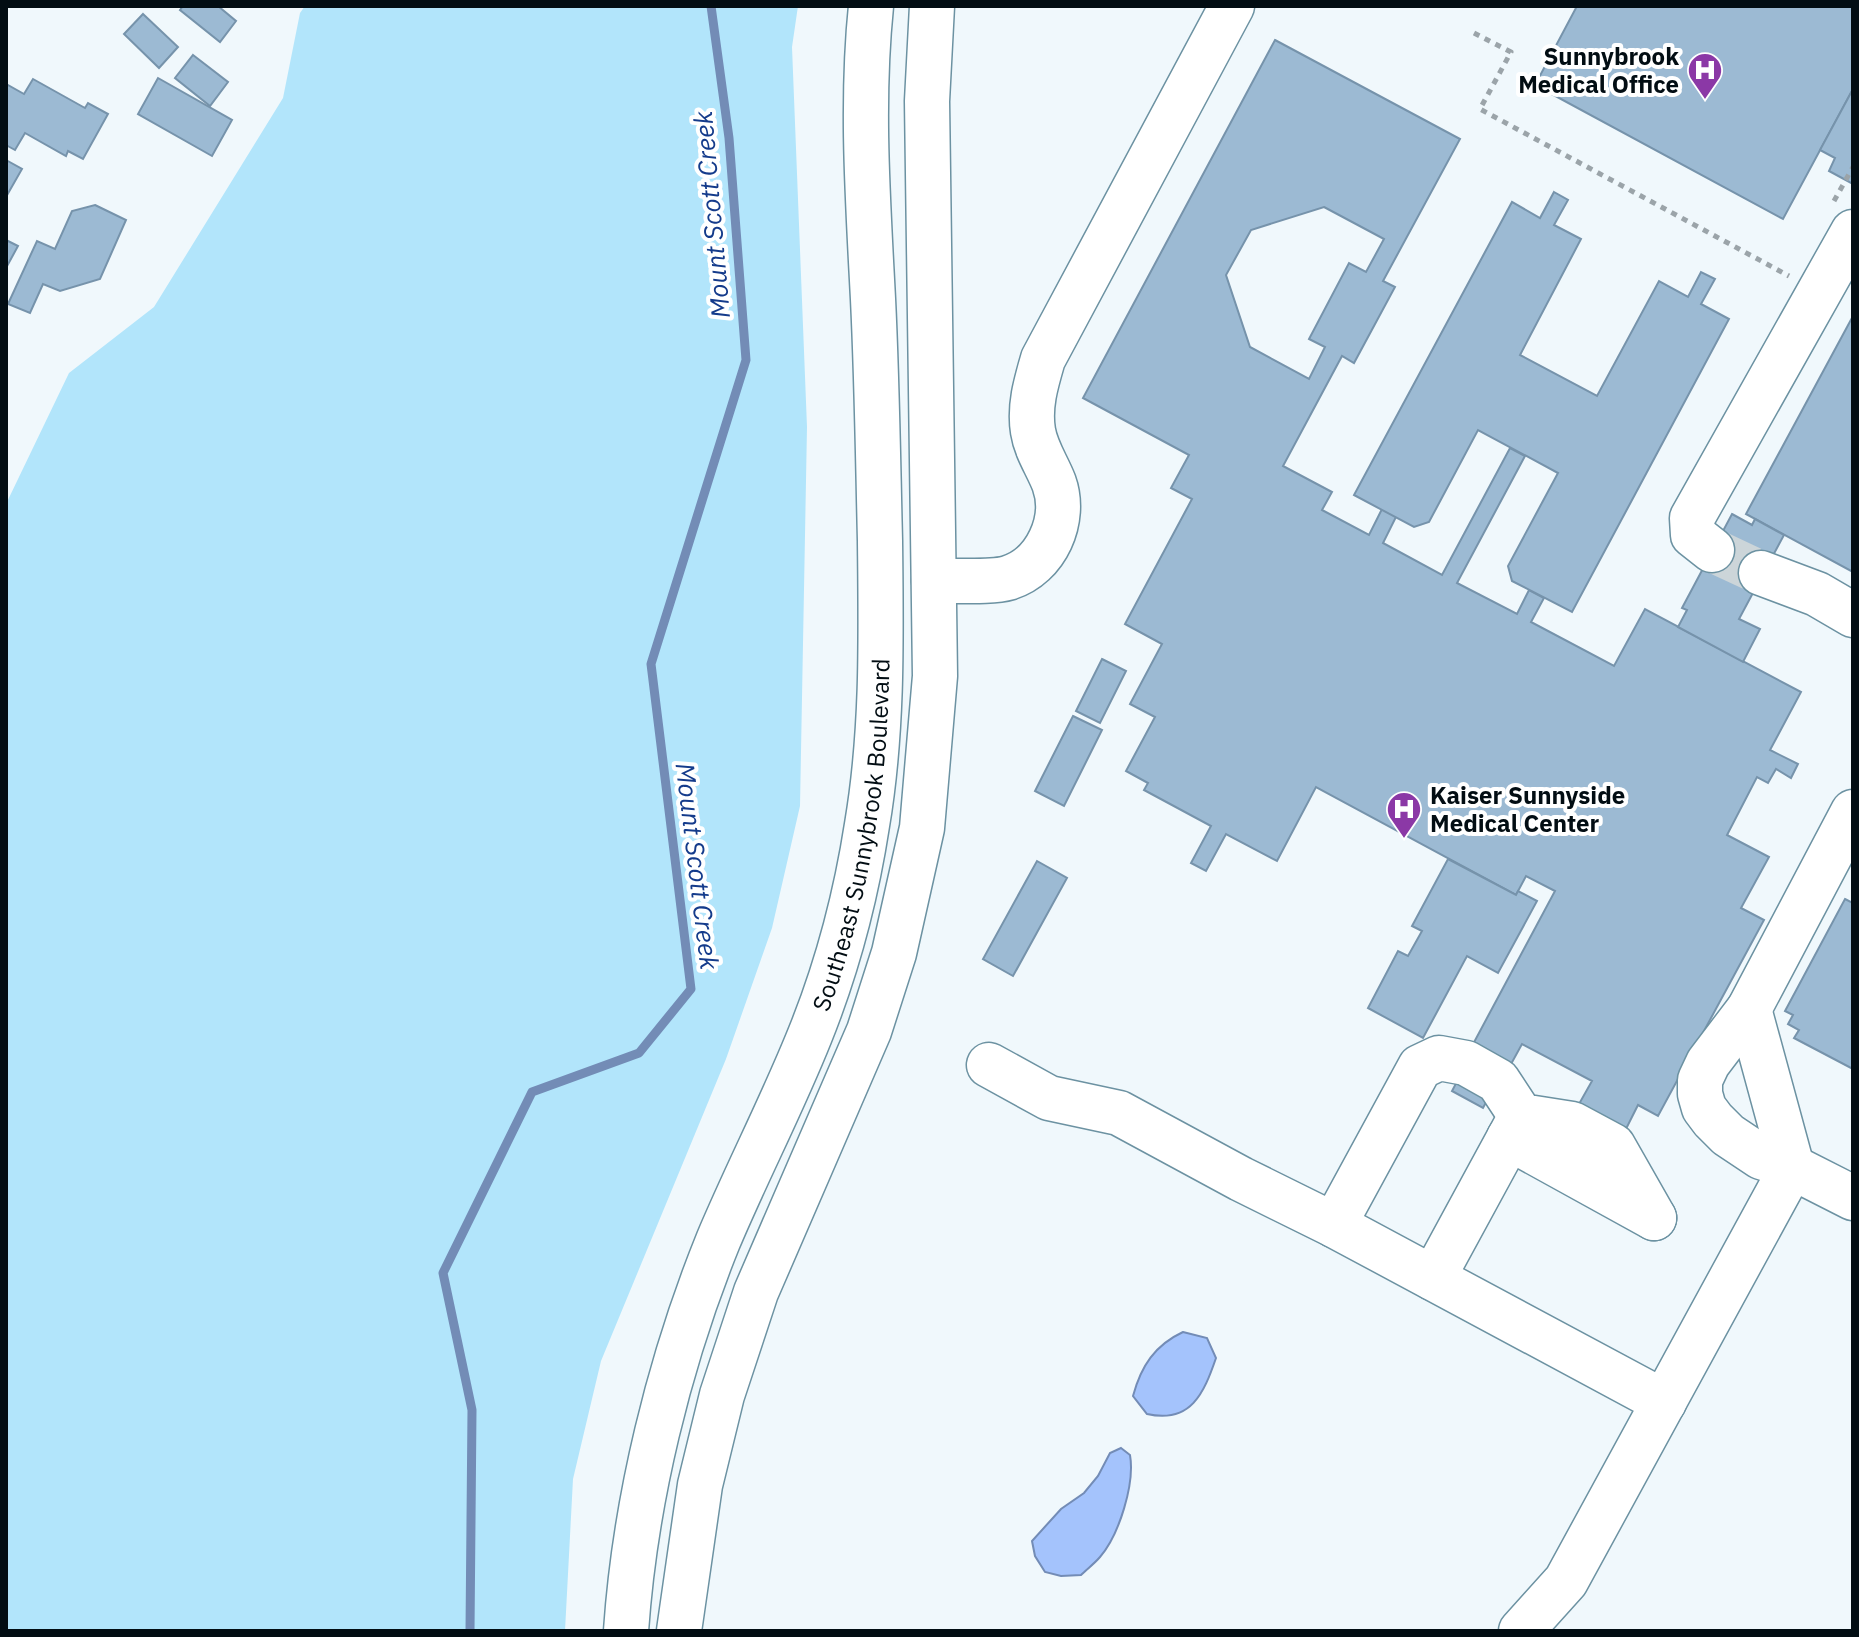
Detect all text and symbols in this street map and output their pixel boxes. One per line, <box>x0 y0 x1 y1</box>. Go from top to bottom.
place label: Sunnybrook Medical Office <box>1518 40 1679 100</box>
hospital icon: Sunnybrook Medical Office <box>1686 51 1724 101</box>
water label: Mount Scott Creek <box>685 110 737 320</box>
street label: Southeast Sunnybrook Boulevard <box>805 658 896 1015</box>
water label: Mount Scott Creek <box>668 761 728 972</box>
place label: Kaiser Sunnyside Medical Center <box>1430 779 1625 839</box>
hospital icon: Kaiser Sunnyside Medical Center <box>1385 790 1423 840</box>

